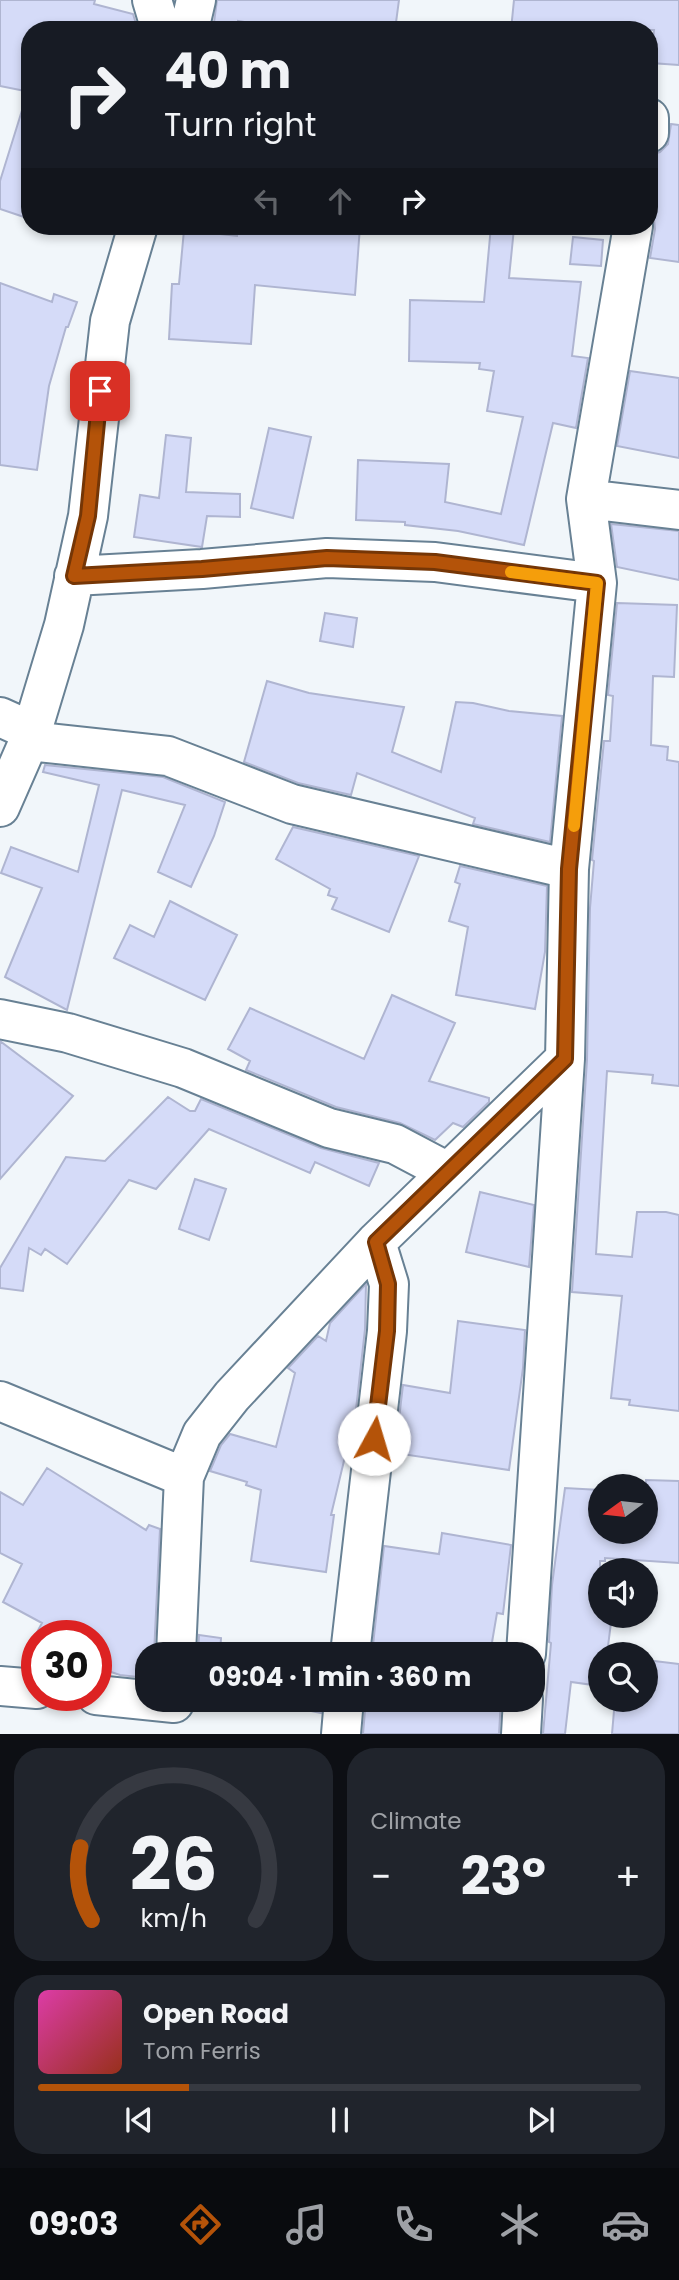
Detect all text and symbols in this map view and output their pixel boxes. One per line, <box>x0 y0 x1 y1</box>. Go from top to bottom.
text: 40 m <box>164 37 291 105</box>
icon: right <box>49 49 140 140</box>
text: Turn right <box>164 102 316 147</box>
icon: left <box>248 182 286 220</box>
icon: ahead <box>321 182 359 220</box>
icon: right <box>394 182 432 220</box>
pin <box>70 361 130 421</box>
icon: arrive <box>81 372 119 410</box>
position arrow <box>337 1402 411 1476</box>
north arrow <box>588 1474 658 1544</box>
map controls <box>588 1474 658 1712</box>
button: sound <box>588 1558 658 1628</box>
speed limit sign: 30 <box>21 1620 112 1711</box>
button: search <box>588 1642 658 1712</box>
text: 09:04 · 1 min · 360 m <box>209 1659 471 1695</box>
text: Climate <box>371 1805 461 1837</box>
text: 26 <box>129 1815 217 1916</box>
text: 23° <box>461 1840 546 1913</box>
text: − <box>371 1850 391 1903</box>
text: + <box>615 1850 641 1903</box>
text: km/h <box>140 1901 207 1936</box>
text: Open Road <box>143 1996 289 2032</box>
text: Tom Ferris <box>143 2035 261 2067</box>
icon: previous <box>120 2101 158 2139</box>
icon: pause <box>321 2101 359 2139</box>
icon: next <box>522 2101 560 2139</box>
icon: directions <box>176 2200 225 2249</box>
icon: music <box>282 2200 331 2249</box>
icon: phone <box>389 2200 438 2249</box>
icon: climate <box>495 2200 544 2249</box>
icon: car <box>601 2200 650 2249</box>
text: 09:03 <box>29 2201 119 2246</box>

